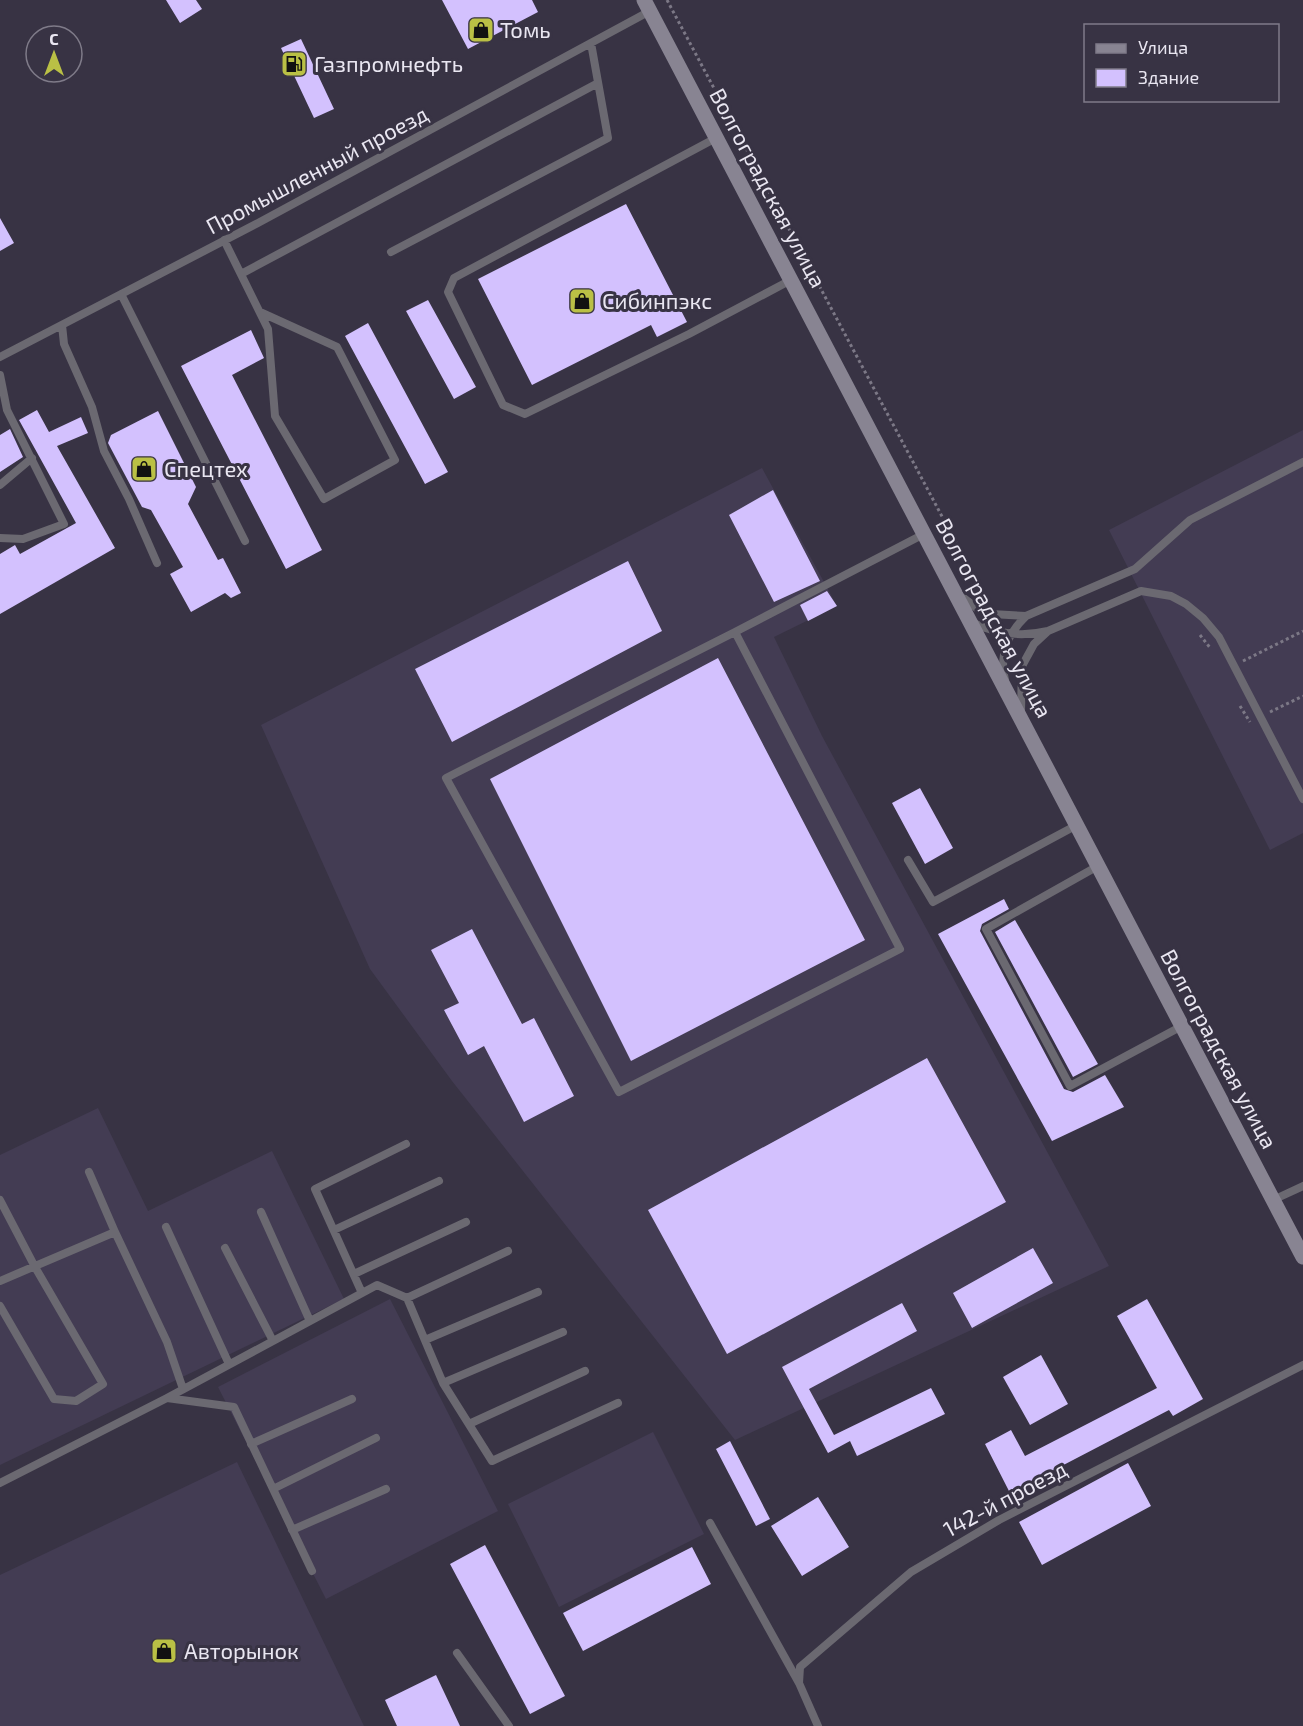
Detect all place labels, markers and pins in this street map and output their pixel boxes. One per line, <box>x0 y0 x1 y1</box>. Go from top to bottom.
shop icon: Томь <box>466 15 496 45</box>
place label: Томь <box>500 16 551 42</box>
fuel station icon: Газпромнефть <box>279 49 309 79</box>
place label: Газпромнефть <box>314 50 463 76</box>
shop icon: Сибинпэкс <box>567 286 597 316</box>
place label: Сибинпэкс <box>602 287 712 313</box>
shop icon: Спецтех <box>129 454 159 484</box>
place label: Спецтех <box>164 455 248 481</box>
shop icon: Авторынок <box>149 1636 179 1666</box>
place label: Авторынок <box>184 1637 299 1663</box>

